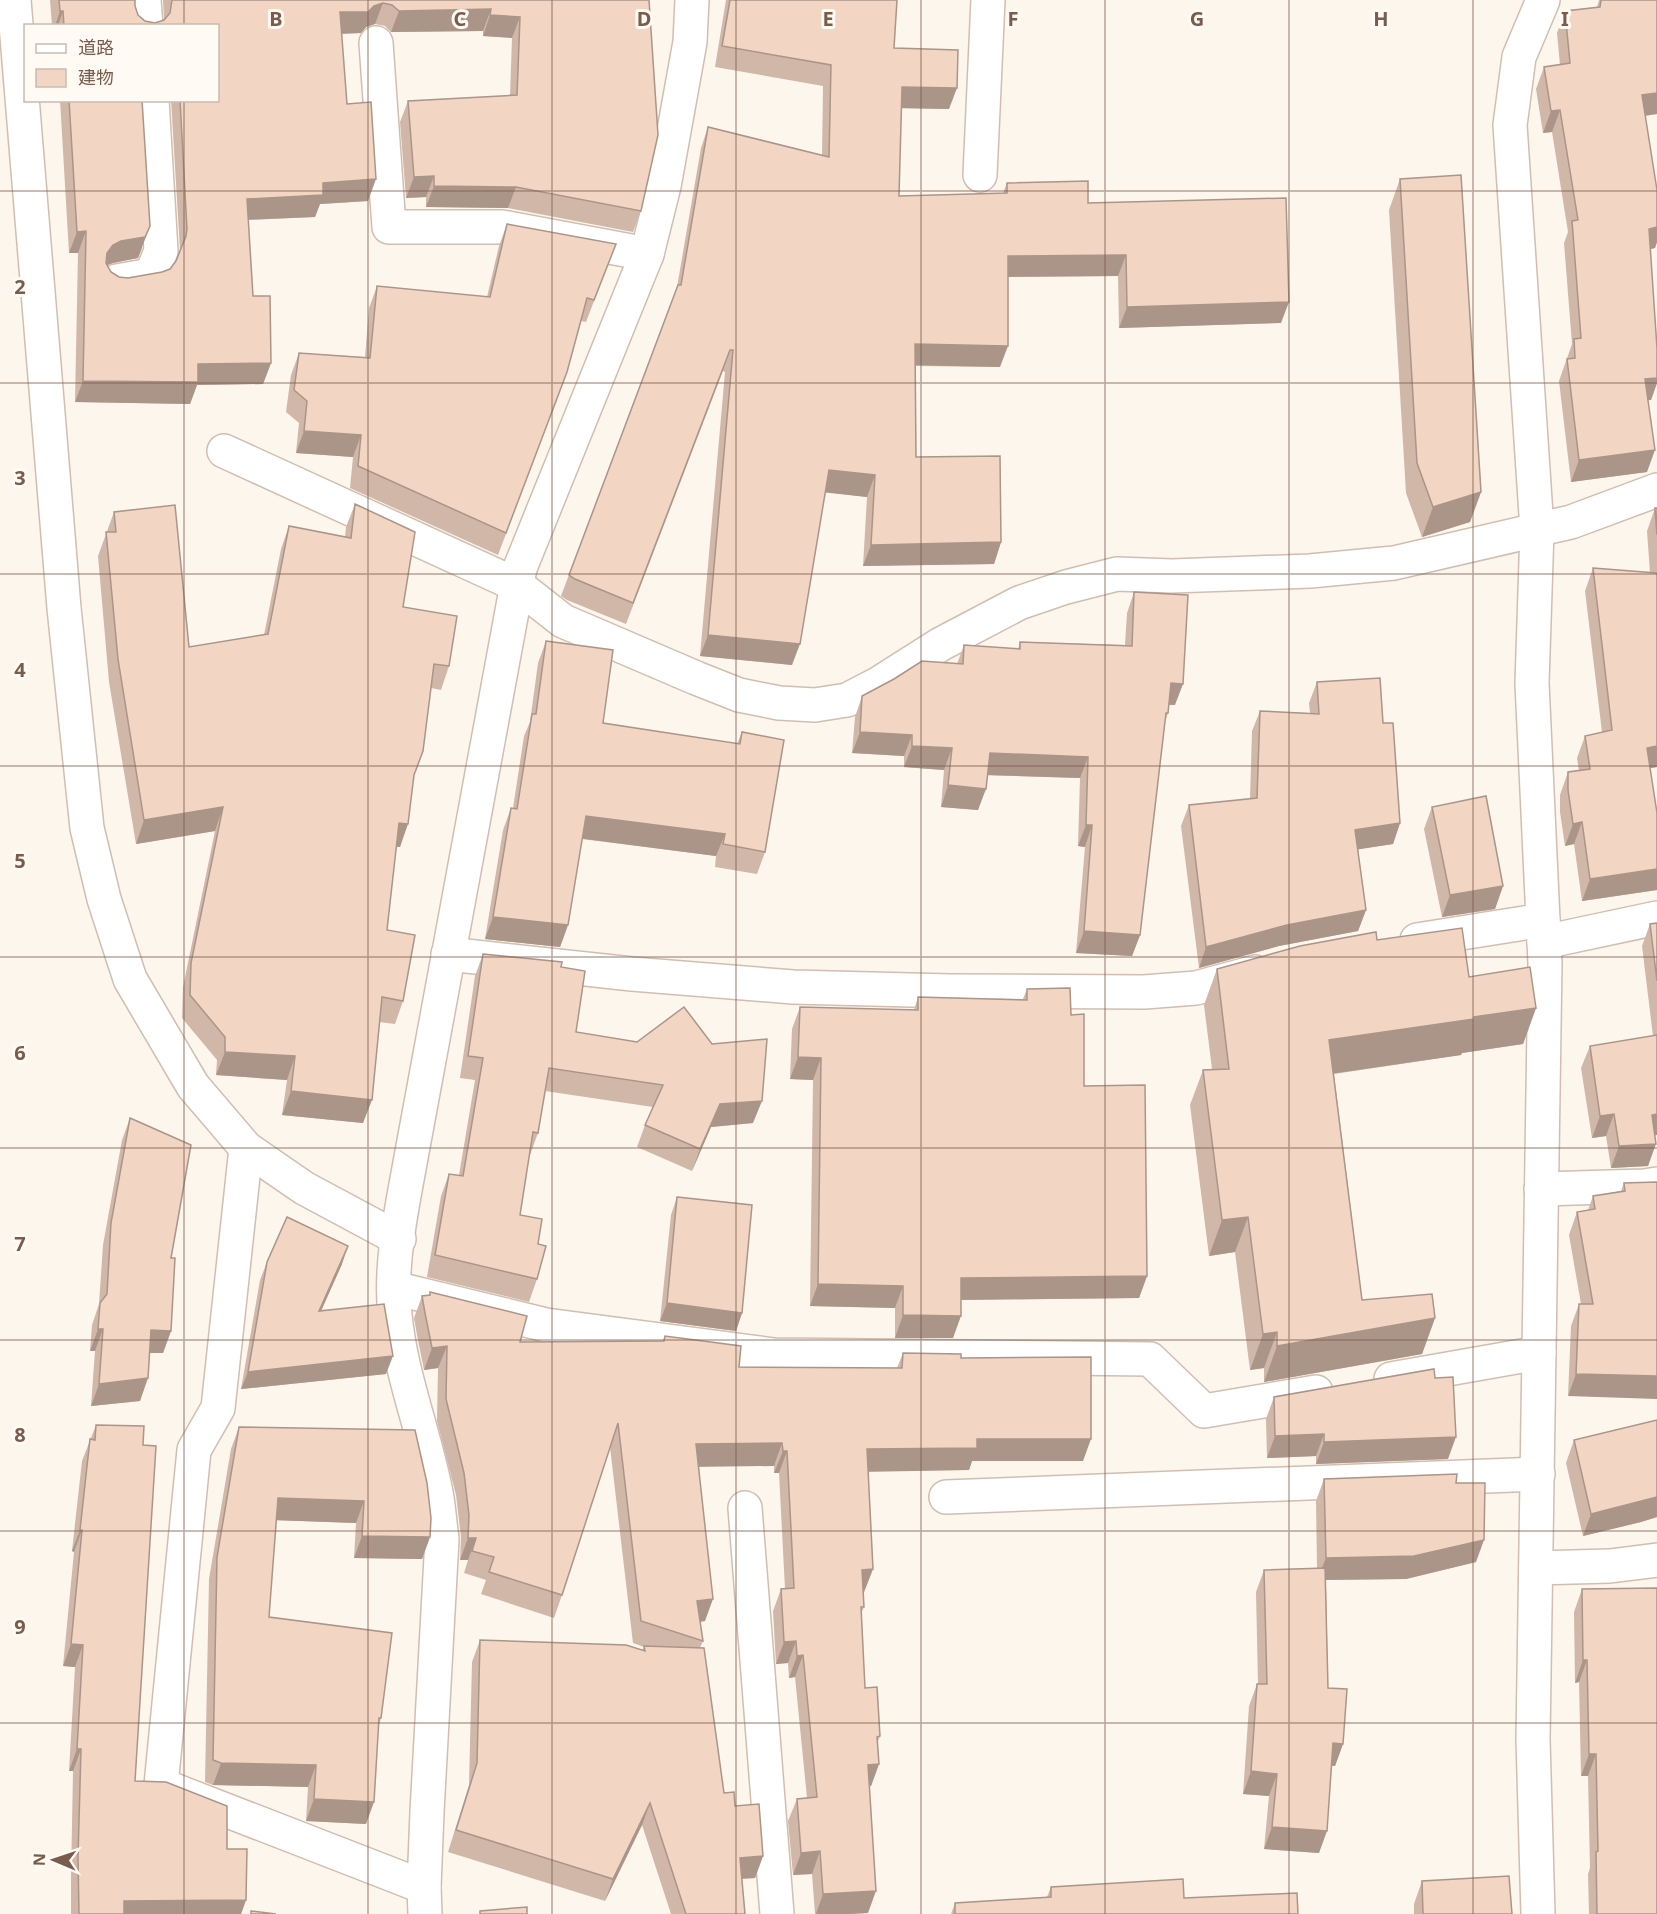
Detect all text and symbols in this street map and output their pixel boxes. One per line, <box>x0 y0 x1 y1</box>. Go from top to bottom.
text: B <box>269 5 283 32</box>
text: C <box>454 5 467 32</box>
text: D <box>637 5 651 32</box>
text: E <box>822 5 834 32</box>
text: F <box>1008 5 1018 32</box>
text: G <box>1190 5 1204 32</box>
text: H <box>1373 5 1389 32</box>
text: I <box>1561 5 1569 32</box>
legend <box>24 24 219 102</box>
text: 道路 <box>78 35 114 59</box>
text: 建物 <box>78 65 114 89</box>
text: 2 <box>14 273 26 300</box>
text: 3 <box>14 464 26 491</box>
text: 4 <box>14 656 26 683</box>
text: 5 <box>14 847 26 874</box>
text: 6 <box>14 1039 26 1066</box>
text: 7 <box>14 1230 26 1257</box>
text: 8 <box>14 1421 26 1448</box>
text: 9 <box>14 1613 26 1640</box>
north arrow <box>24 1830 84 1890</box>
text: N <box>28 1853 50 1866</box>

